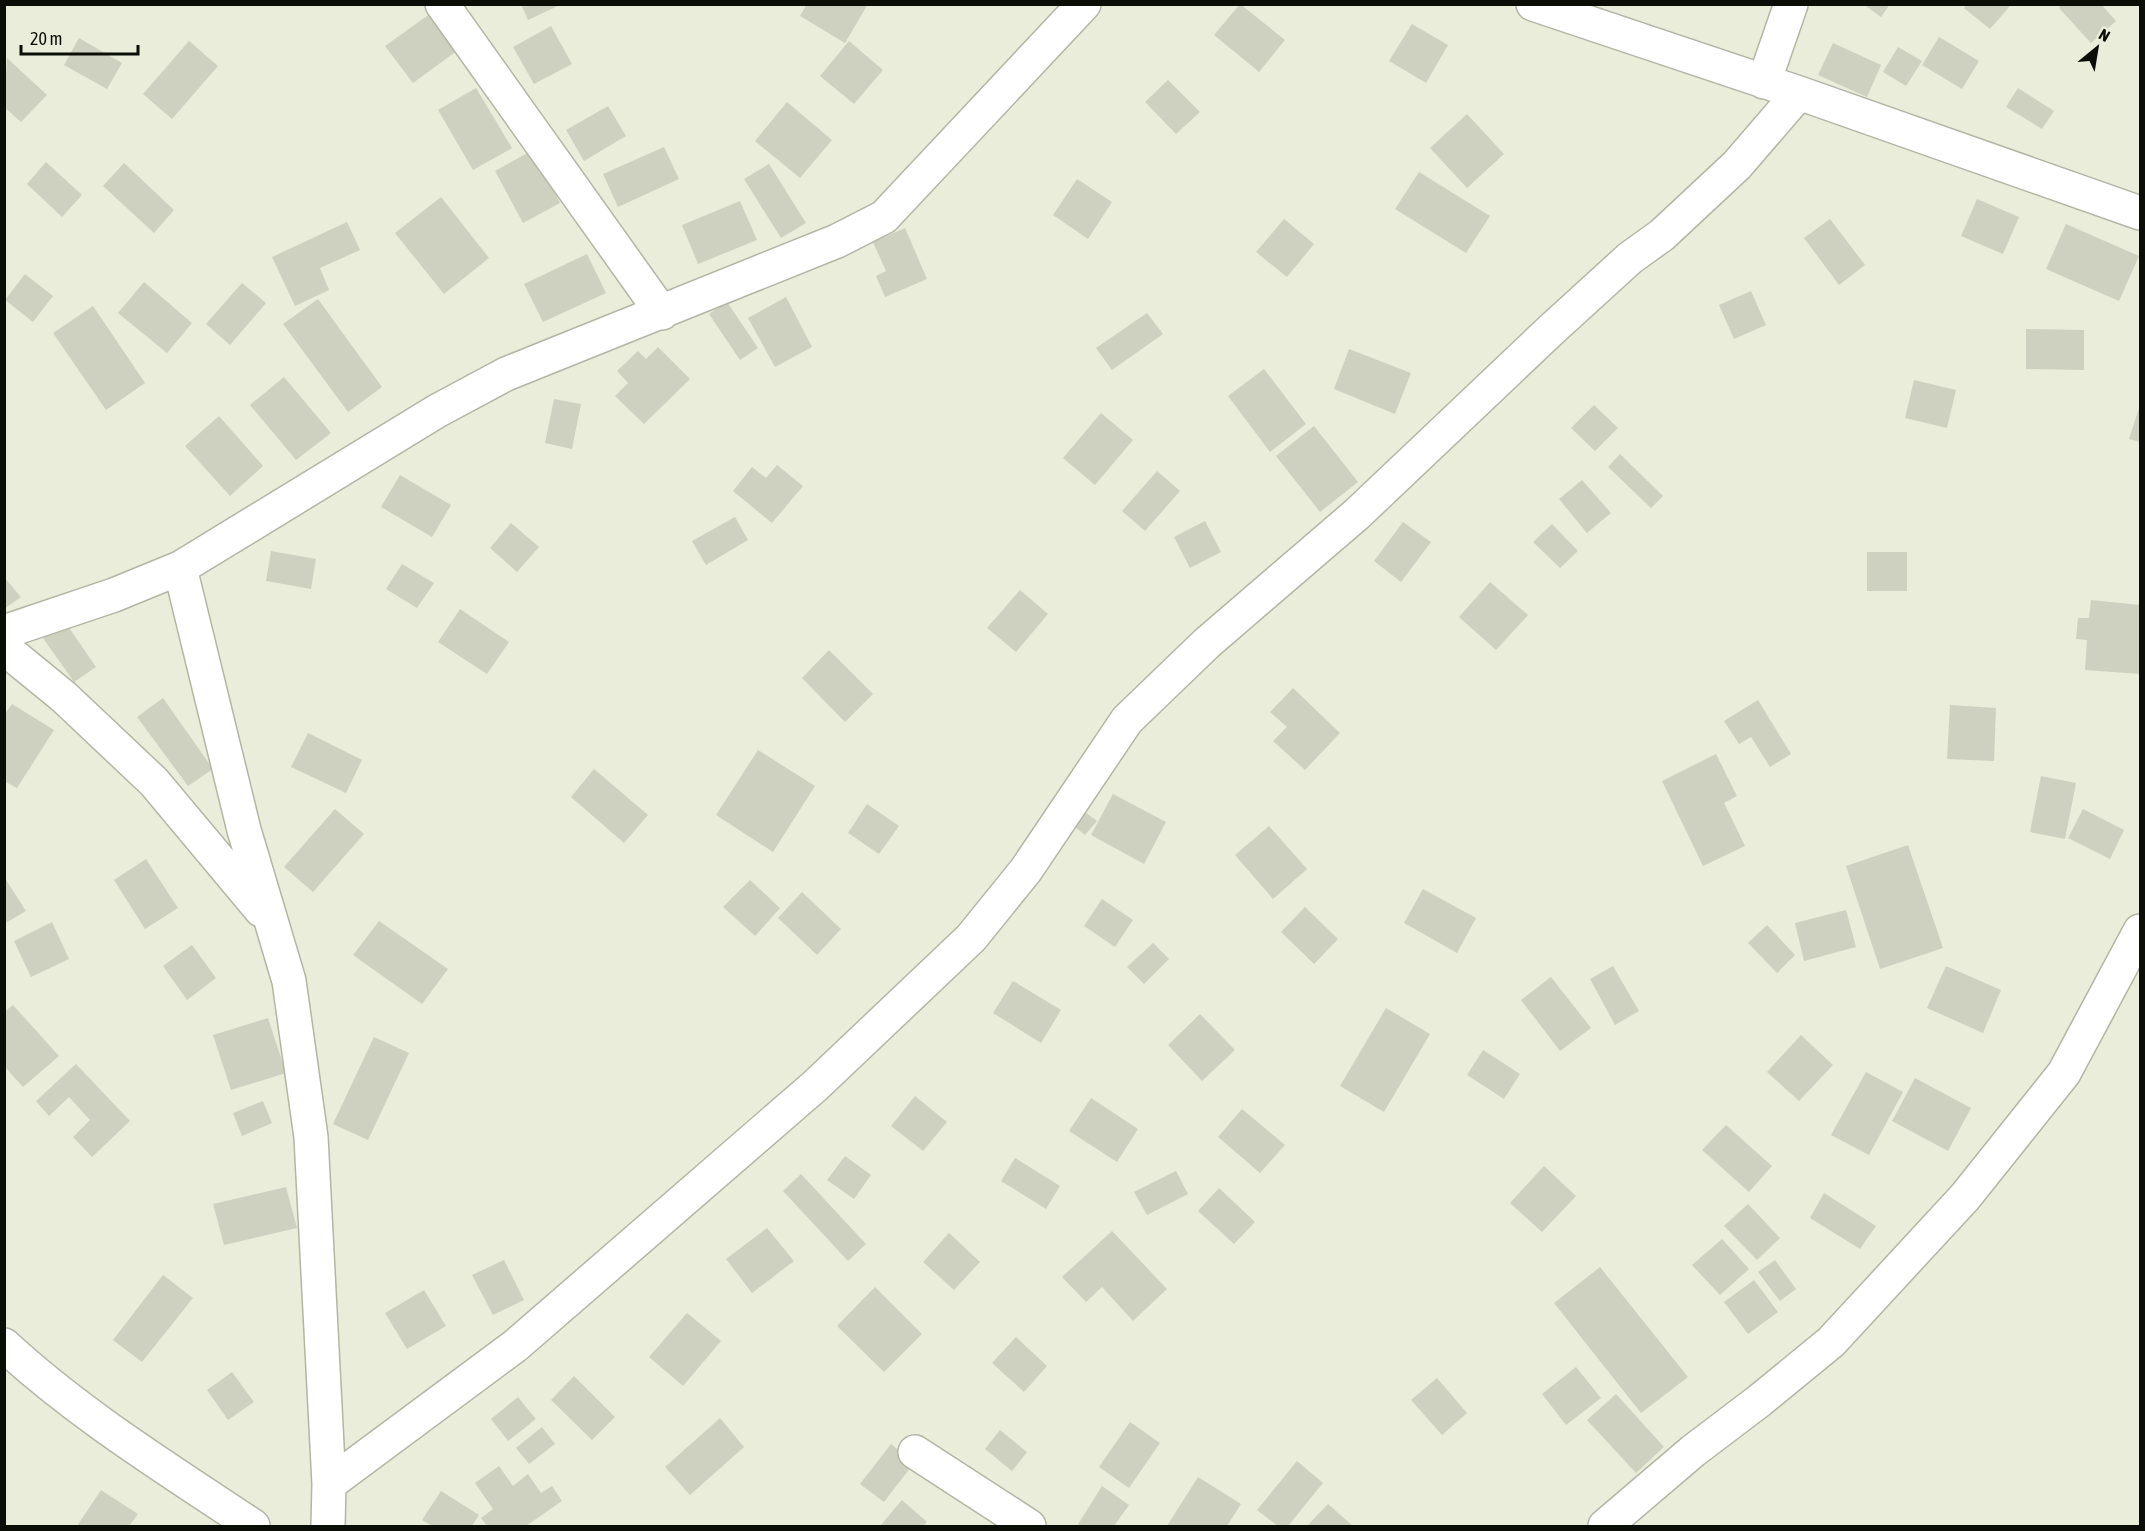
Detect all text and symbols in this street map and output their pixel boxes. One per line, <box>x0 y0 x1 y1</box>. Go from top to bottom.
scale bar <box>21 18 138 56</box>
north arrow <box>2067 18 2127 78</box>
text: N <box>2096 25 2113 45</box>
text: 20 m <box>30 28 62 49</box>

